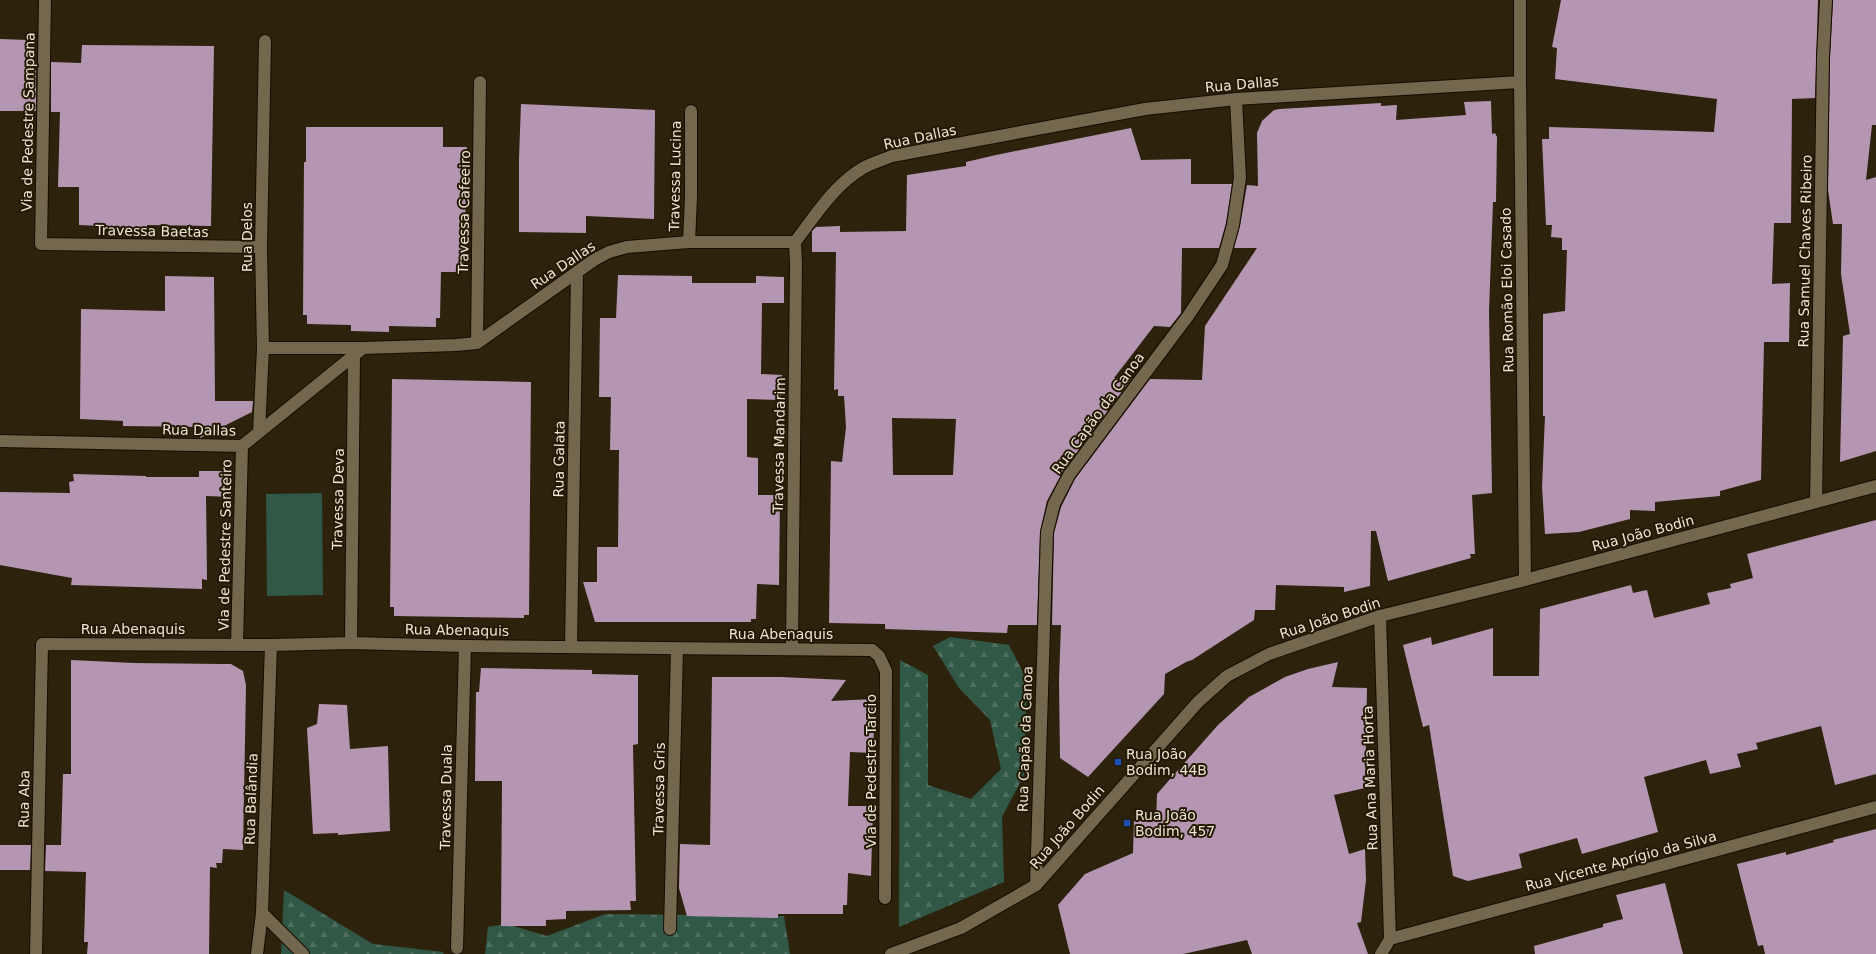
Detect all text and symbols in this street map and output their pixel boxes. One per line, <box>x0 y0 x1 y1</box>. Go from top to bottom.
street label: Via de Pedestre Sampana <box>18 32 38 212</box>
street label: Rua Dallas <box>1204 73 1280 95</box>
street label: Travessa Lucina <box>666 120 684 233</box>
street label: Rua Dallas <box>882 121 958 153</box>
street label: Travessa Cafeeiro <box>455 150 473 275</box>
street label: Rua Samuel Chaves Ribeiro <box>1795 154 1815 348</box>
street label: Rua Delos <box>239 202 255 272</box>
street label: Rua Romão Eloi Casado <box>1498 207 1516 373</box>
street label: Travessa Baetas <box>94 222 209 240</box>
street label: Rua Dallas <box>528 238 598 292</box>
street label: Rua Capão da Canoa <box>1049 349 1147 477</box>
street label: Travessa Mandarim <box>770 377 788 514</box>
street label: Rua Galata <box>550 420 568 498</box>
street label: Rua Dallas <box>162 421 236 439</box>
street label: Travessa Deva <box>329 448 347 551</box>
street label: Via de Pedestre Santeiro <box>216 459 234 631</box>
street label: Rua João Bodin <box>1590 512 1696 554</box>
street label: Rua João Bodin <box>1278 594 1382 642</box>
street label: Rua Abenaquis <box>81 621 185 637</box>
street label: Rua Abenaquis <box>405 621 509 639</box>
street label: Rua Abenaquis <box>729 626 833 642</box>
street label: Rua Capão da Canoa <box>1014 666 1036 812</box>
street label: Via de Pedestre Tarcio <box>863 694 879 848</box>
street label: Rua Ana Maria Horta <box>1359 705 1381 851</box>
street label: Travessa Gris <box>650 742 668 837</box>
street label: Travessa Duala <box>437 744 455 851</box>
place label: Rua João Bodim, 44B <box>1126 746 1207 778</box>
street label: Rua Balândia <box>241 753 261 845</box>
marker: Rua João Bodim, 44B <box>1113 757 1123 767</box>
street label: Rua Aba <box>15 770 33 828</box>
street label: Rua João Bodin <box>1026 782 1108 872</box>
place label: Rua João Bodim, 457 <box>1135 807 1215 839</box>
marker: Rua João Bodim, 457 <box>1122 818 1132 828</box>
street label: Rua Vicente Aprígio da Silva <box>1524 828 1718 894</box>

